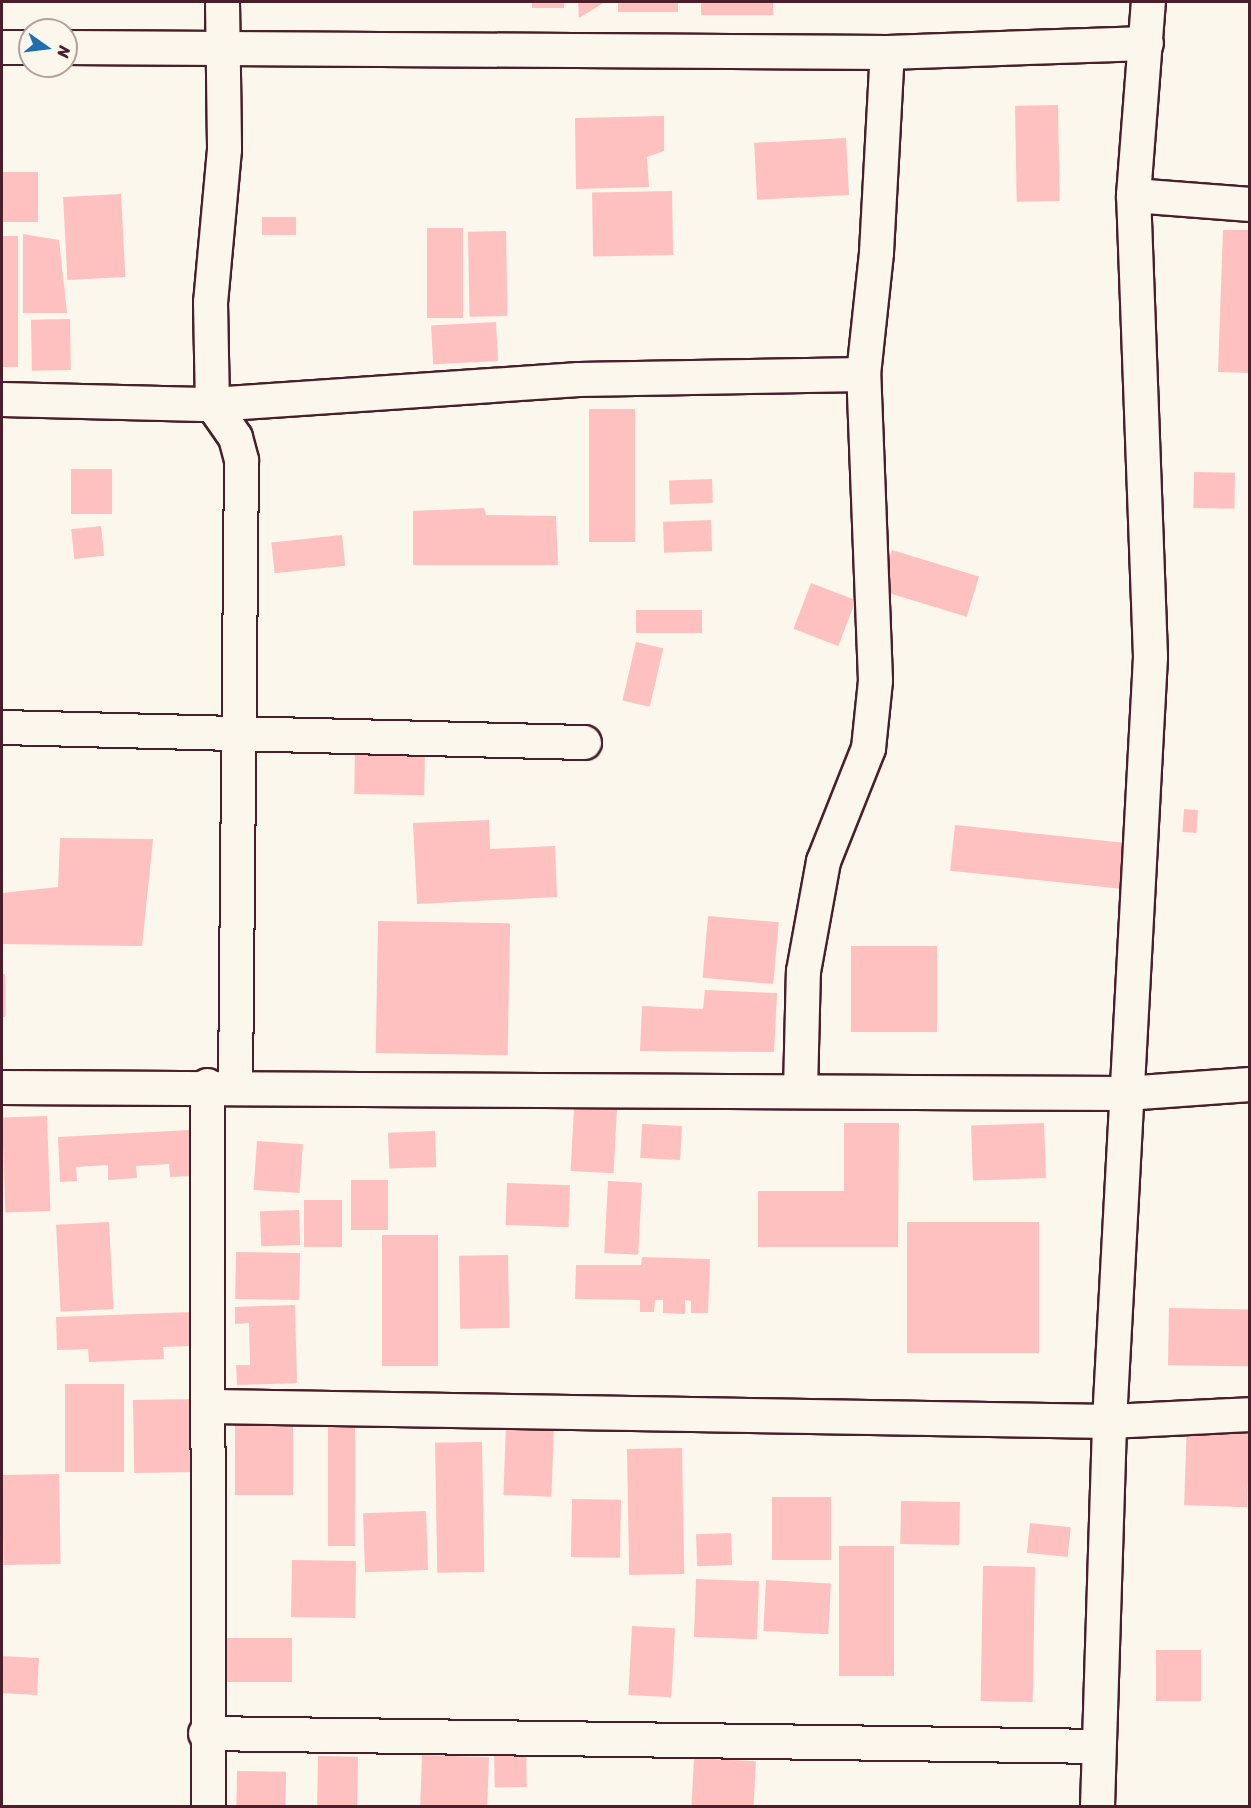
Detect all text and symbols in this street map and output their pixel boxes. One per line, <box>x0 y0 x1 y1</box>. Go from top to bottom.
north arrow <box>18 18 78 78</box>
text: N <box>49 43 79 61</box>

